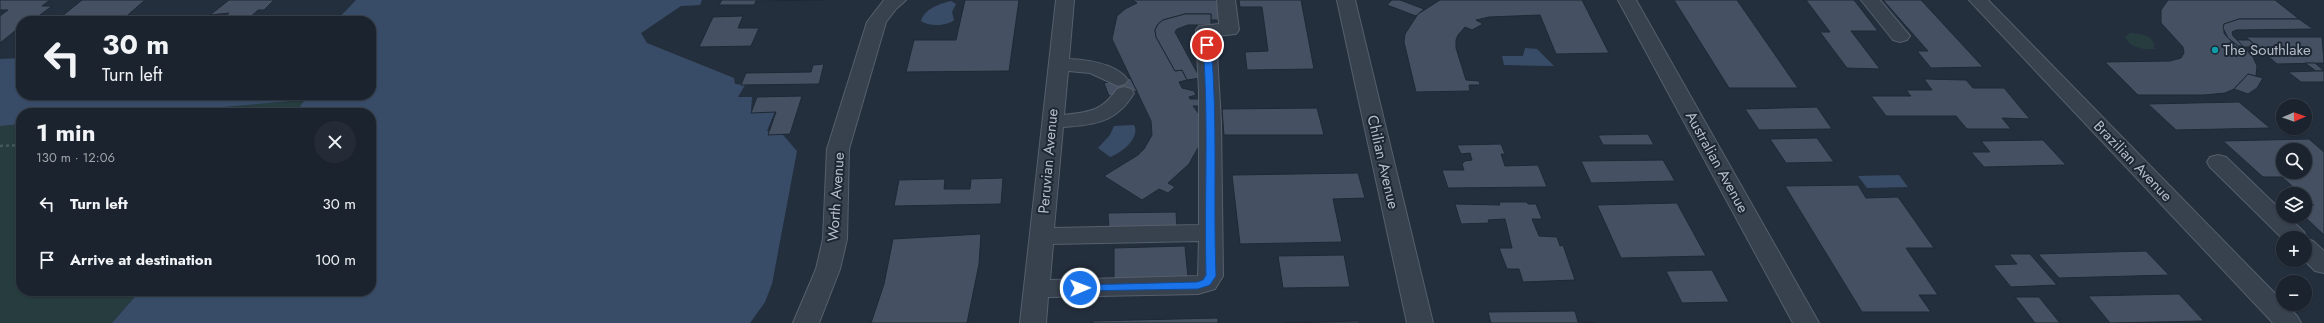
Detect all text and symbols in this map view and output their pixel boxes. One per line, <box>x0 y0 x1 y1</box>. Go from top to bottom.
text: 30 m <box>102 24 169 65</box>
pin <box>1190 28 1224 62</box>
icon: left <box>36 32 88 84</box>
icon: arrive <box>1196 34 1218 56</box>
place label: The Southlake <box>2223 39 2311 61</box>
marker: The Southlake <box>2210 45 2220 55</box>
text: Turn left <box>102 62 162 88</box>
north arrow <box>2276 99 2312 135</box>
map controls <box>2276 99 2312 311</box>
street label: Peruvian Avenue <box>1032 107 1064 214</box>
street label: Australian Avenue <box>1680 107 1754 217</box>
street label: Chilian Avenue <box>1362 113 1405 211</box>
text: 1 min <box>36 115 96 150</box>
street label: Brazilian Avenue <box>2089 116 2178 207</box>
button: close <box>314 121 356 163</box>
button: search <box>2276 143 2312 179</box>
text: 130 m · 12:06 <box>36 148 115 167</box>
street label: Worth Avenue <box>822 151 850 243</box>
button: layers <box>2276 187 2312 223</box>
icon: left <box>36 193 58 215</box>
text: Turn left <box>70 193 128 215</box>
text: 30 m <box>323 193 356 215</box>
button: + <box>2276 231 2312 267</box>
icon: arrive <box>36 249 58 271</box>
text: Arrive at destination <box>70 249 212 271</box>
text: 100 m <box>315 249 356 271</box>
position arrow <box>1059 267 1101 309</box>
button: − <box>2276 275 2312 311</box>

